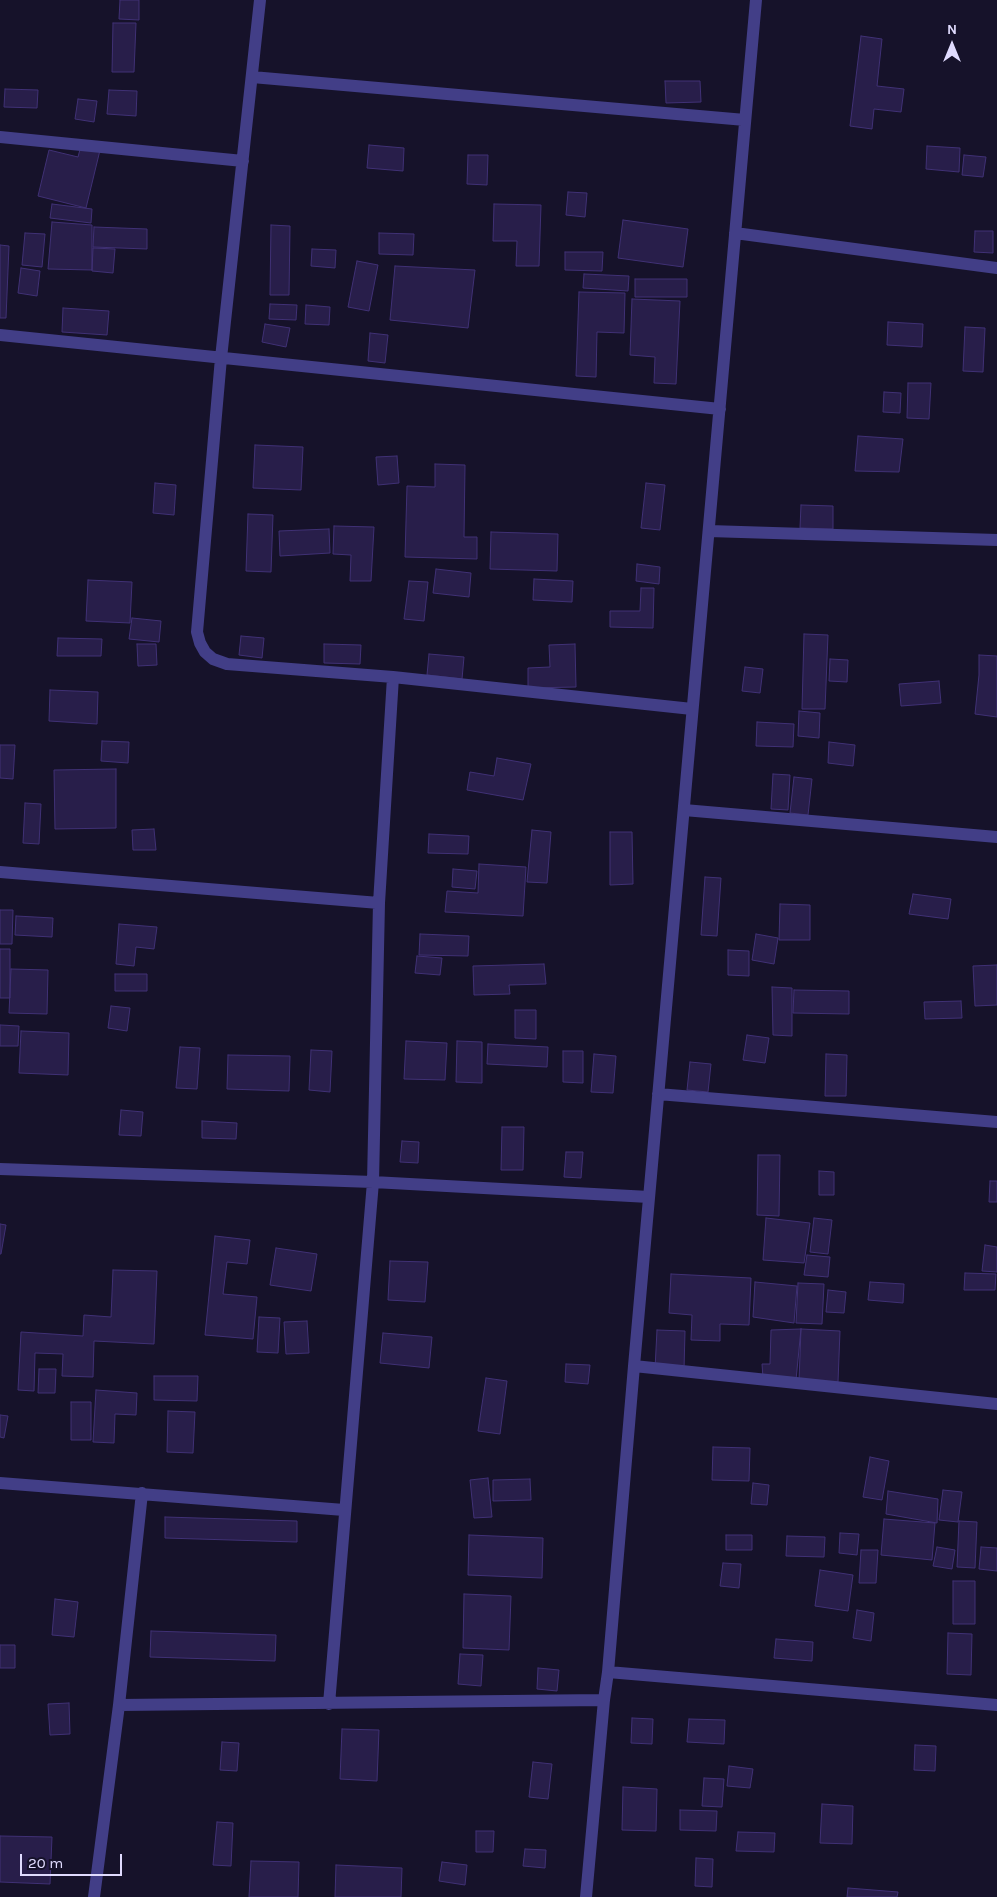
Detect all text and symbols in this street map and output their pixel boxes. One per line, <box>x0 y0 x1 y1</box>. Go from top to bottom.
north arrow <box>927 20 977 70</box>
text: N <box>947 21 957 38</box>
scale bar <box>22 1844 125 1876</box>
text: 20 m <box>28 1854 63 1872</box>

